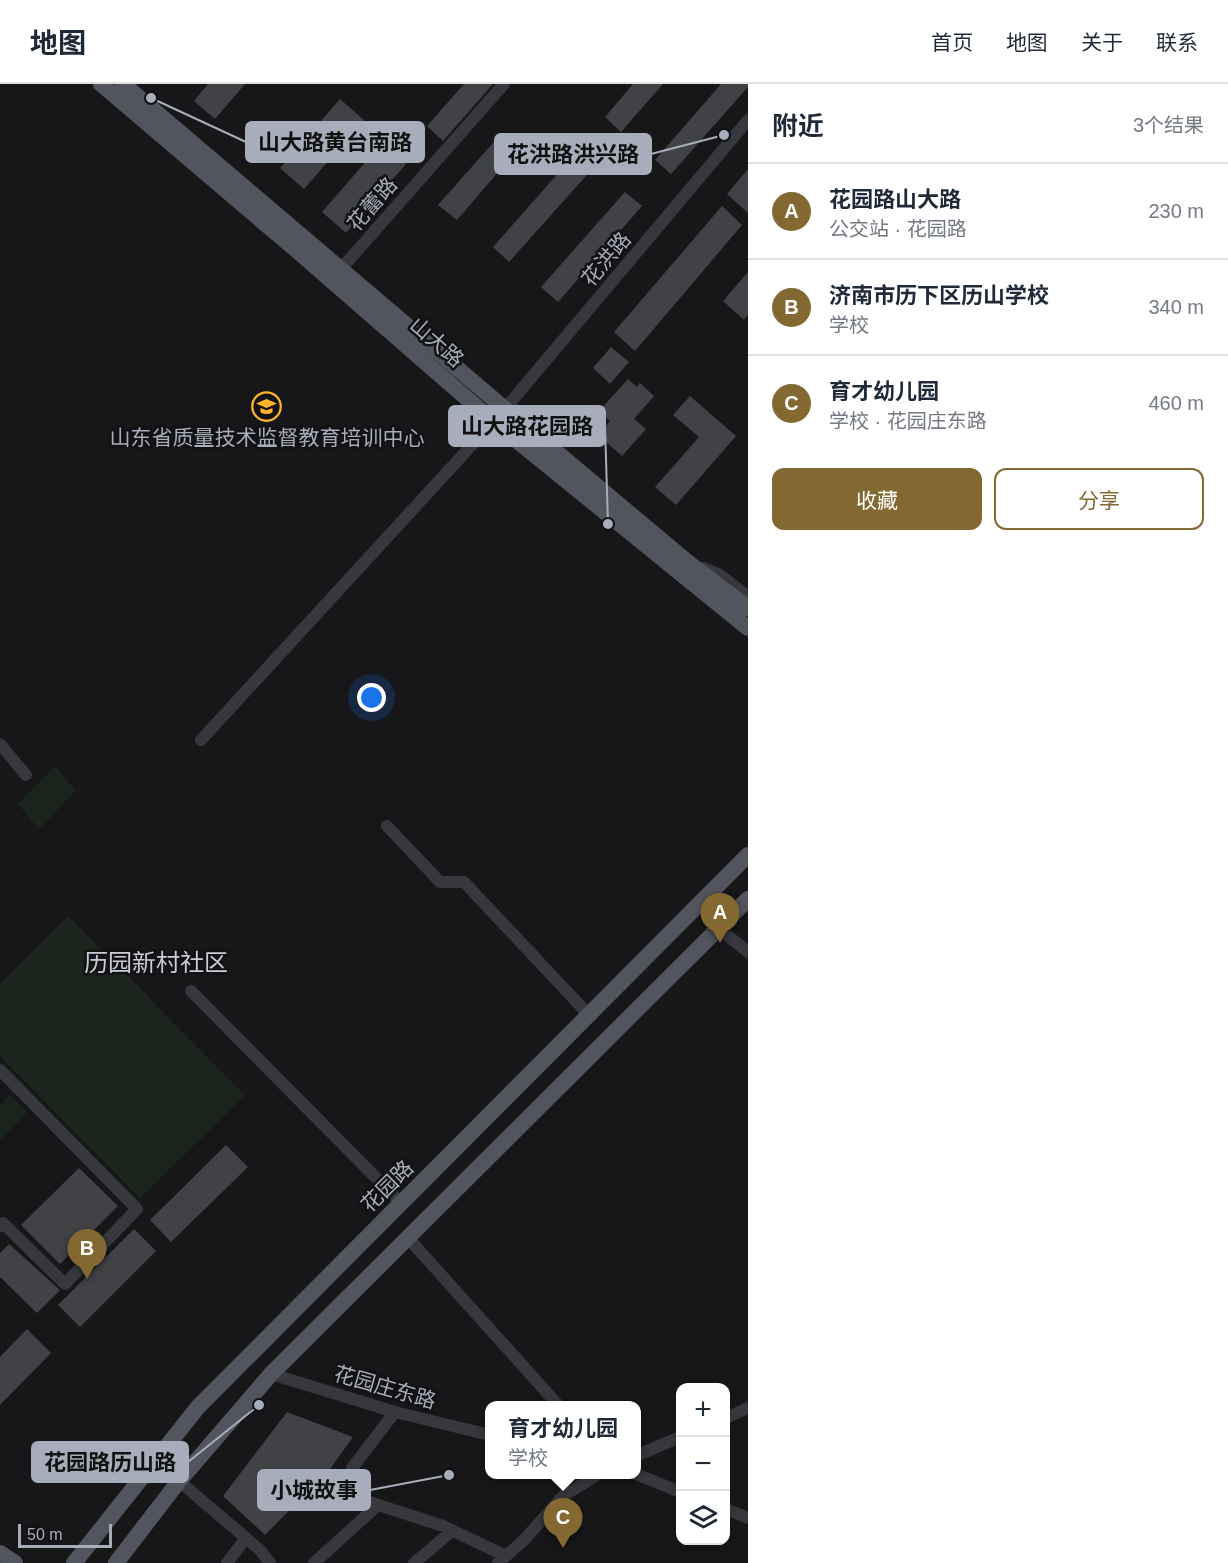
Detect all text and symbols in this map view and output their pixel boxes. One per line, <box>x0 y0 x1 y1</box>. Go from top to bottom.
text: 地图 <box>30 28 86 59</box>
text: 首页 <box>931 31 973 54</box>
text: 地图 <box>1006 31 1048 54</box>
text: 关于 <box>1081 31 1123 54</box>
text: 联系 <box>1156 31 1198 54</box>
text: 附近 <box>772 111 824 141</box>
text: 3个结果 <box>1133 114 1204 136</box>
callout: 山大路黄台南路 <box>246 122 424 162</box>
text: 山大路黄台南路 <box>258 130 412 155</box>
callout: 花洪路洪兴路 <box>495 134 651 174</box>
text: 花洪路洪兴路 <box>507 142 639 167</box>
street label: 花蕾路 <box>343 173 401 235</box>
text: 花园路山大路 <box>829 187 961 212</box>
text: A <box>784 200 799 222</box>
text: 230 m <box>1148 200 1204 222</box>
text: 公交站 · 花园路 <box>829 218 967 240</box>
street label: 花洪路 <box>577 227 635 291</box>
text: 济南市历下区历山学校 <box>829 283 1049 308</box>
text: B <box>784 296 799 318</box>
text: 340 m <box>1148 296 1204 318</box>
street label: 山大路 <box>406 313 468 371</box>
text: 学校 <box>829 314 869 336</box>
text: 育才幼儿园 <box>829 379 939 404</box>
school or university icon: 山东省质量技术监督教育培训中心 <box>251 390 283 422</box>
text: C <box>784 392 799 414</box>
text: 460 m <box>1148 392 1204 414</box>
callout: 山大路花园路 <box>449 406 605 446</box>
text: 学校 · 花园庄东路 <box>829 410 987 432</box>
text: 山大路花园路 <box>461 414 593 439</box>
place label: 山东省质量技术监督教育培训中心 <box>110 426 425 449</box>
button: 收藏 <box>772 468 982 530</box>
button: 分享 <box>994 468 1204 530</box>
your location <box>357 683 386 712</box>
pin: A <box>700 894 740 943</box>
district label: 历园新村社区 <box>84 949 228 976</box>
street label: 花园路 <box>357 1156 417 1216</box>
pin: B <box>68 1230 106 1279</box>
street label: 花园庄东路 <box>331 1361 439 1413</box>
map controls <box>676 1383 730 1545</box>
button: + <box>676 1383 730 1437</box>
popup <box>485 1401 641 1479</box>
text: 育才幼儿园 <box>508 1416 618 1441</box>
button: − <box>676 1437 730 1491</box>
callout: 花园路历山路 <box>32 1442 188 1482</box>
text: 学校 <box>508 1447 548 1469</box>
text: 花园路历山路 <box>44 1450 176 1475</box>
callout: 小城故事 <box>258 1470 370 1510</box>
text: 小城故事 <box>270 1478 358 1503</box>
button: layers <box>676 1491 730 1545</box>
pin: C <box>544 1498 582 1548</box>
scale bar <box>18 1521 112 1548</box>
text: 50 m <box>27 1526 63 1543</box>

